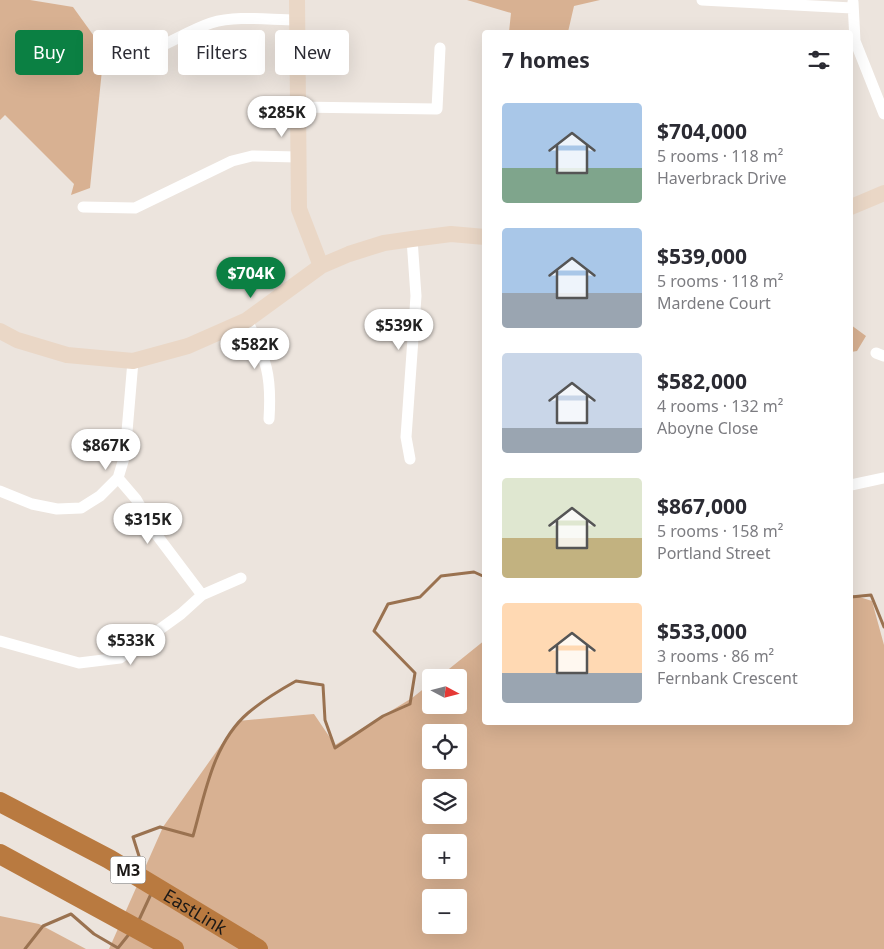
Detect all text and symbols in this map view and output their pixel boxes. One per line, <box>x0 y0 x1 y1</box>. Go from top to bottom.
chip: Buy <box>15 30 83 75</box>
chip: Rent <box>93 30 168 75</box>
chip: Filters <box>178 30 265 75</box>
chip: New <box>275 30 349 75</box>
text: 7 homes <box>502 46 590 74</box>
icon: filters <box>805 46 833 74</box>
pin: $285K <box>247 96 317 138</box>
text: $285K <box>258 101 306 123</box>
text: $704,000 <box>657 117 747 145</box>
icon: home <box>542 123 602 183</box>
text: 5 rooms · 118 m² <box>657 145 783 167</box>
text: Haverbrack Drive <box>657 167 787 189</box>
text: $539,000 <box>657 242 747 270</box>
icon: home <box>542 248 602 308</box>
pin: $704K <box>216 256 286 299</box>
text: $704K <box>227 262 275 284</box>
text: 5 rooms · 118 m² <box>657 270 783 292</box>
text: Mardene Court <box>657 292 771 314</box>
pin: $539K <box>364 308 434 351</box>
text: $539K <box>375 314 423 336</box>
pin: $582K <box>220 328 290 370</box>
text: $582K <box>231 333 279 355</box>
text: $582,000 <box>657 367 747 395</box>
icon: home <box>542 373 602 433</box>
text: 4 rooms · 132 m² <box>657 395 783 417</box>
text: Aboyne Close <box>657 417 758 439</box>
pin: $867K <box>71 428 141 471</box>
text: $867K <box>82 434 130 456</box>
text: $867,000 <box>657 492 747 520</box>
icon: home <box>542 498 602 558</box>
pin: $315K <box>113 502 183 545</box>
text: $315K <box>124 508 172 530</box>
text: 5 rooms · 158 m² <box>657 520 783 542</box>
text: Portland Street <box>657 542 770 564</box>
text: $533,000 <box>657 617 747 645</box>
icon: home <box>542 623 602 683</box>
pin: $533K <box>96 624 166 666</box>
text: $533K <box>107 629 155 651</box>
text: 3 rooms · 86 m² <box>657 645 774 667</box>
text: Fernbank Crescent <box>657 667 798 689</box>
north arrow <box>422 669 468 714</box>
map controls <box>422 669 467 934</box>
button: locate <box>422 724 467 769</box>
button: layers <box>422 779 467 824</box>
button: + <box>422 834 467 879</box>
road number: M3 <box>110 856 146 884</box>
street label: EastLink <box>159 883 232 940</box>
button: − <box>422 889 467 934</box>

